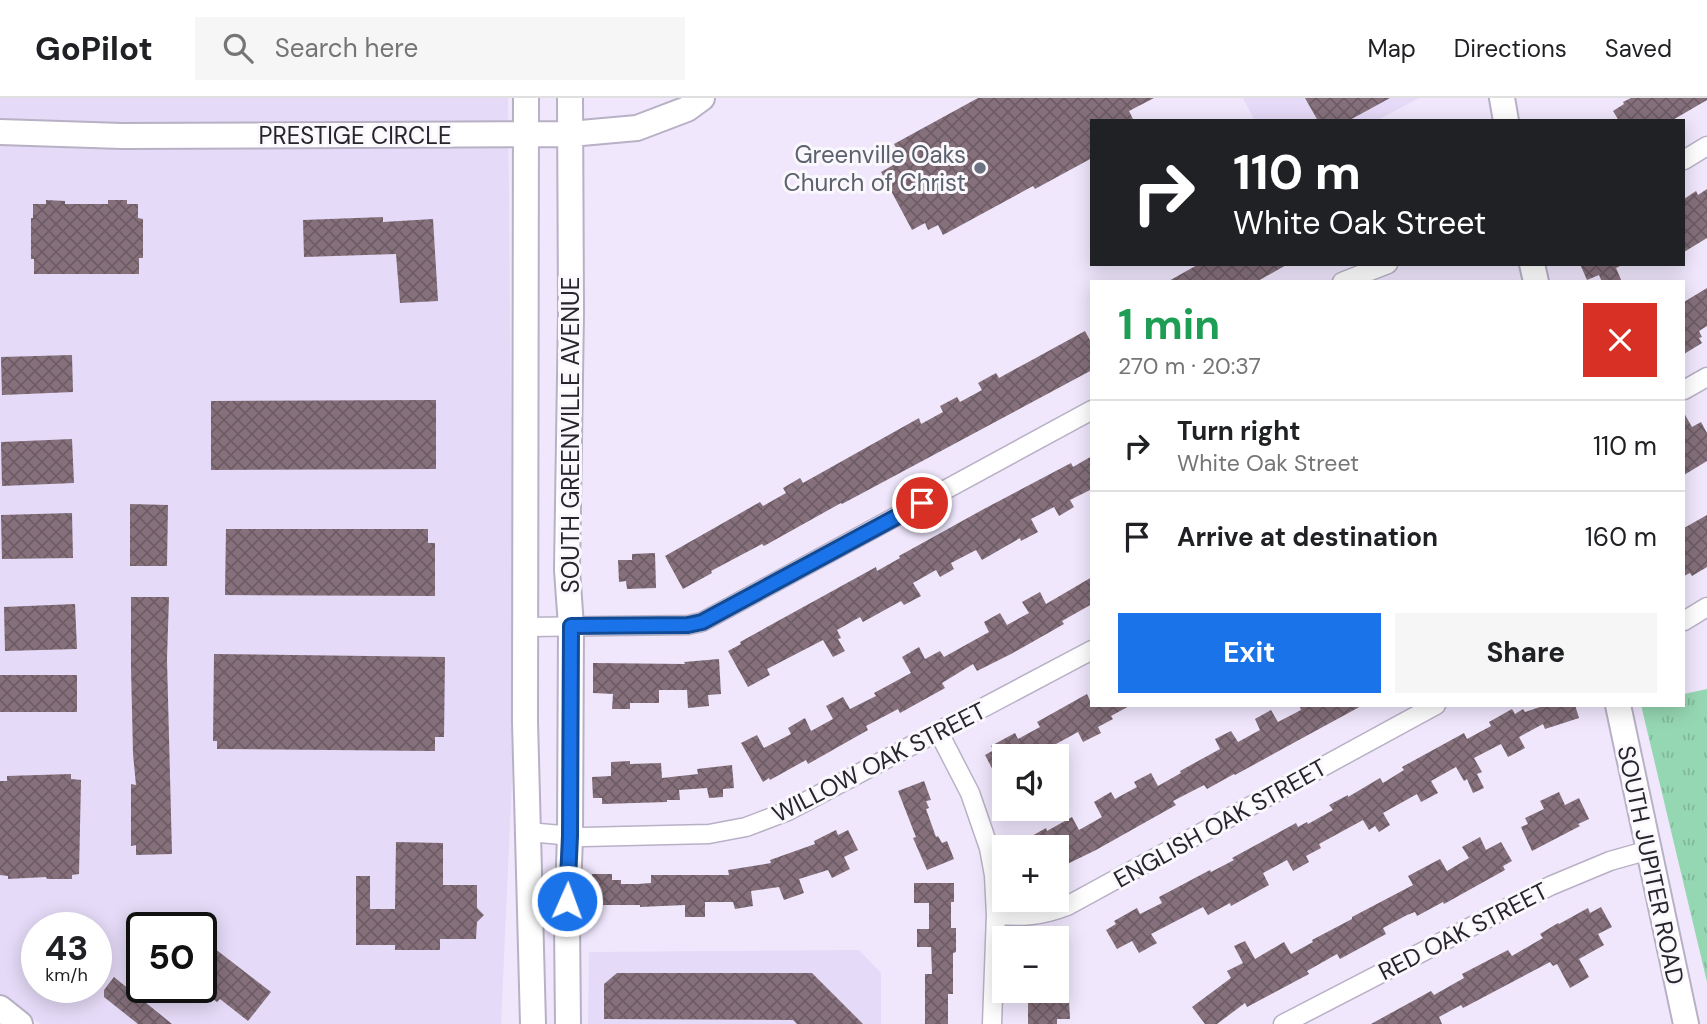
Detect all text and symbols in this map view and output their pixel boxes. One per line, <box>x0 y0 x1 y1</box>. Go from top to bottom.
search box <box>195 17 685 80</box>
text: GoPilot <box>35 27 153 70</box>
icon: search <box>219 29 257 67</box>
text: Search here <box>275 31 418 65</box>
text: Map <box>1368 33 1416 64</box>
text: Directions <box>1454 33 1567 64</box>
text: Saved <box>1605 33 1672 64</box>
street label: PRESTIGE CIRCLE <box>259 120 451 151</box>
place label: Greenville Oaks Church of Christ <box>784 139 966 198</box>
text: 110 m <box>1233 140 1361 204</box>
icon: right <box>1118 147 1209 238</box>
marker: Greenville Oaks Church of Christ <box>972 160 988 176</box>
text: White Oak Street <box>1233 202 1486 244</box>
street label: SOUTH GREENVILLE AVENUE <box>555 277 586 593</box>
text: 1 min <box>1118 297 1220 352</box>
button: close <box>1583 303 1657 377</box>
text: 270 m · 20:37 <box>1118 351 1261 381</box>
text: Turn right <box>1177 414 1301 448</box>
icon: right <box>1118 427 1156 465</box>
text: 110 m <box>1593 429 1657 463</box>
text: White Oak Street <box>1177 448 1359 478</box>
pin <box>892 473 952 533</box>
icon: arrive <box>903 484 941 522</box>
icon: arrive <box>1118 518 1156 556</box>
text: Arrive at destination <box>1177 520 1438 554</box>
text: 160 m <box>1585 520 1657 554</box>
button: Exit <box>1118 613 1381 693</box>
button: Share <box>1395 613 1657 693</box>
street label: WILLOW OAK STREET <box>767 695 991 829</box>
street label: SOUTH JUPITER ROAD <box>1611 743 1691 987</box>
map controls <box>992 744 1069 1003</box>
button: sound <box>992 744 1069 821</box>
street label: ENGLISH OAK STREET <box>1108 752 1332 894</box>
button: + <box>992 835 1069 912</box>
position arrow <box>530 864 604 938</box>
street label: RED OAK STREET <box>1373 875 1553 987</box>
speed limit sign: 50 <box>126 912 217 1003</box>
text: 43 <box>45 925 88 971</box>
button: − <box>992 926 1069 1003</box>
text: km/h <box>45 963 88 987</box>

